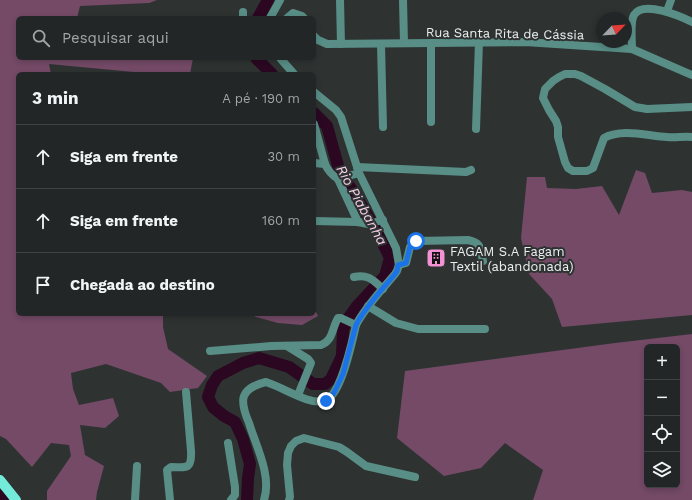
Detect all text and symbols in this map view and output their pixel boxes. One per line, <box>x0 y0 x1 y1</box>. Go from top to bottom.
north arrow <box>596 12 632 48</box>
search box <box>16 16 316 60</box>
street label: Rua Santa Rita de Cássia <box>426 25 585 42</box>
icon: search <box>30 27 52 49</box>
text: Pesquisar aqui <box>62 29 169 47</box>
text: 3 min <box>32 88 78 108</box>
text: A pé · 190 m <box>222 91 300 106</box>
icon: ahead <box>32 146 54 168</box>
text: Siga em frente <box>70 148 178 166</box>
text: 30 m <box>268 149 300 164</box>
water label: Rio Piabanha <box>333 162 391 248</box>
icon: ahead <box>32 210 54 232</box>
text: Siga em frente <box>70 212 178 230</box>
text: 160 m <box>262 213 300 228</box>
route start <box>407 232 425 250</box>
place label: FAGAM S.A Fagam Textil (abandonada) <box>450 244 573 274</box>
building icon: FAGAM S.A Fagam Textil (abandonada) <box>425 247 447 269</box>
icon: arrive <box>32 274 54 296</box>
text: Chegada ao destino <box>70 276 215 294</box>
map controls <box>644 344 680 488</box>
button: + <box>644 344 680 380</box>
button: − <box>644 380 680 416</box>
route end <box>317 392 335 410</box>
button: locate <box>644 416 680 452</box>
button: layers <box>644 452 680 488</box>

